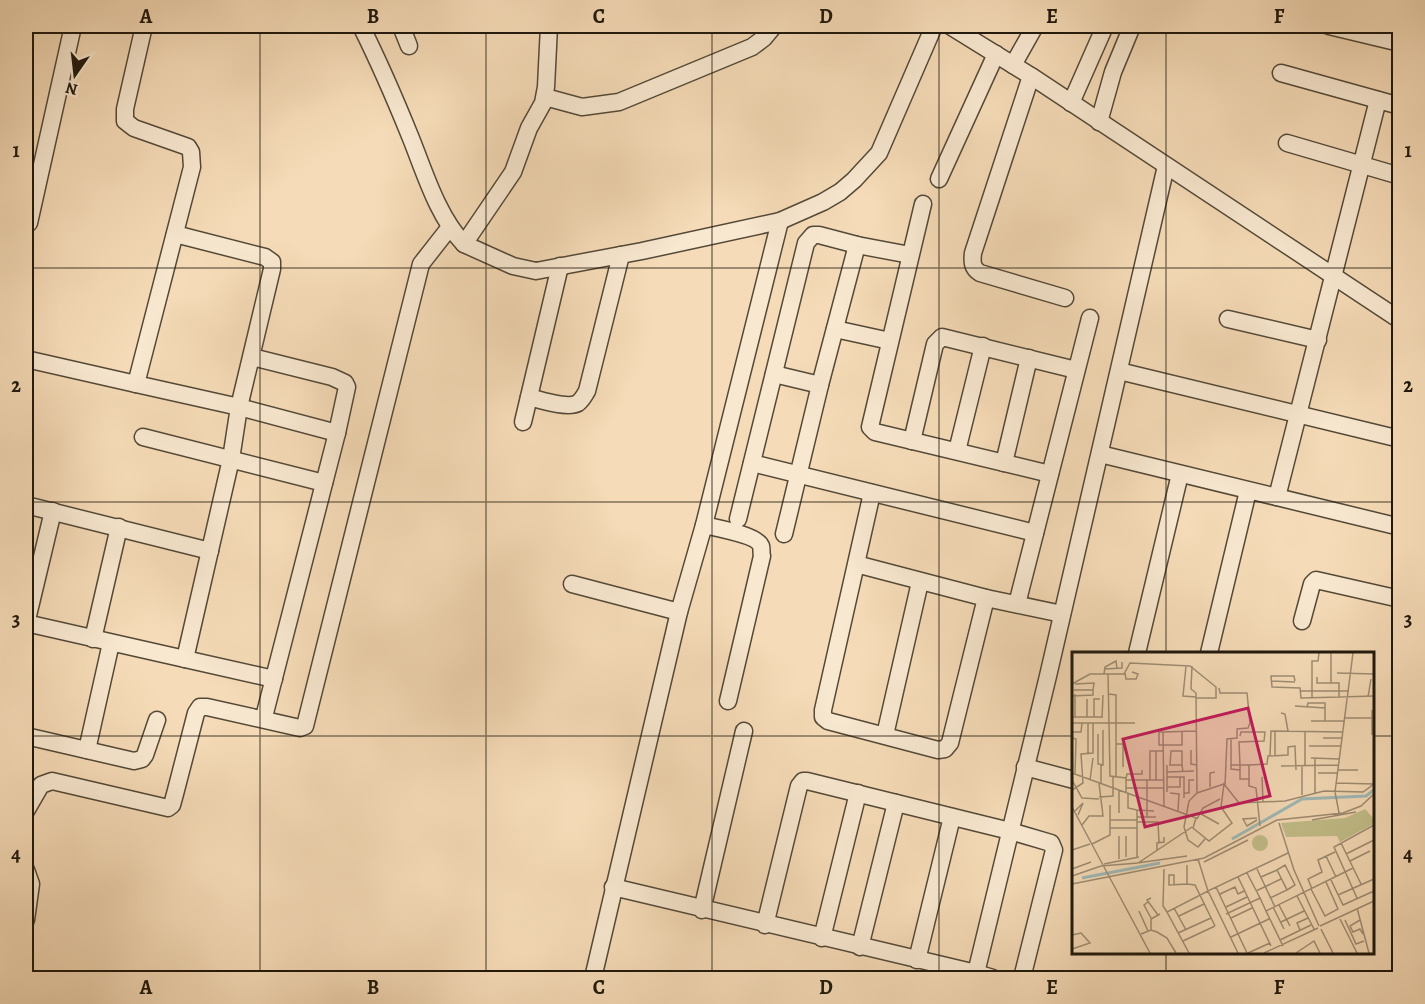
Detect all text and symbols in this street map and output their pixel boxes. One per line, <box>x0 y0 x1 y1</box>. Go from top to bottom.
text: A <box>139 3 153 30</box>
text: B <box>367 3 379 30</box>
text: C <box>593 3 605 30</box>
text: D <box>819 3 833 30</box>
text: E <box>1046 3 1058 30</box>
text: F <box>1274 3 1285 30</box>
north arrow <box>45 45 105 105</box>
text: N <box>63 76 80 101</box>
text: 1 <box>12 137 20 164</box>
text: 1 <box>1404 137 1412 164</box>
text: 2 <box>11 372 21 399</box>
text: 2 <box>1403 372 1413 399</box>
text: 3 <box>12 606 20 633</box>
text: 3 <box>1404 606 1412 633</box>
inset map <box>1072 652 1374 953</box>
text: 4 <box>11 841 21 868</box>
text: 4 <box>1403 841 1413 868</box>
text: A <box>139 974 153 1001</box>
text: B <box>367 974 379 1001</box>
text: C <box>593 974 605 1001</box>
text: D <box>819 974 833 1001</box>
text: E <box>1046 974 1058 1001</box>
text: F <box>1274 974 1285 1001</box>

